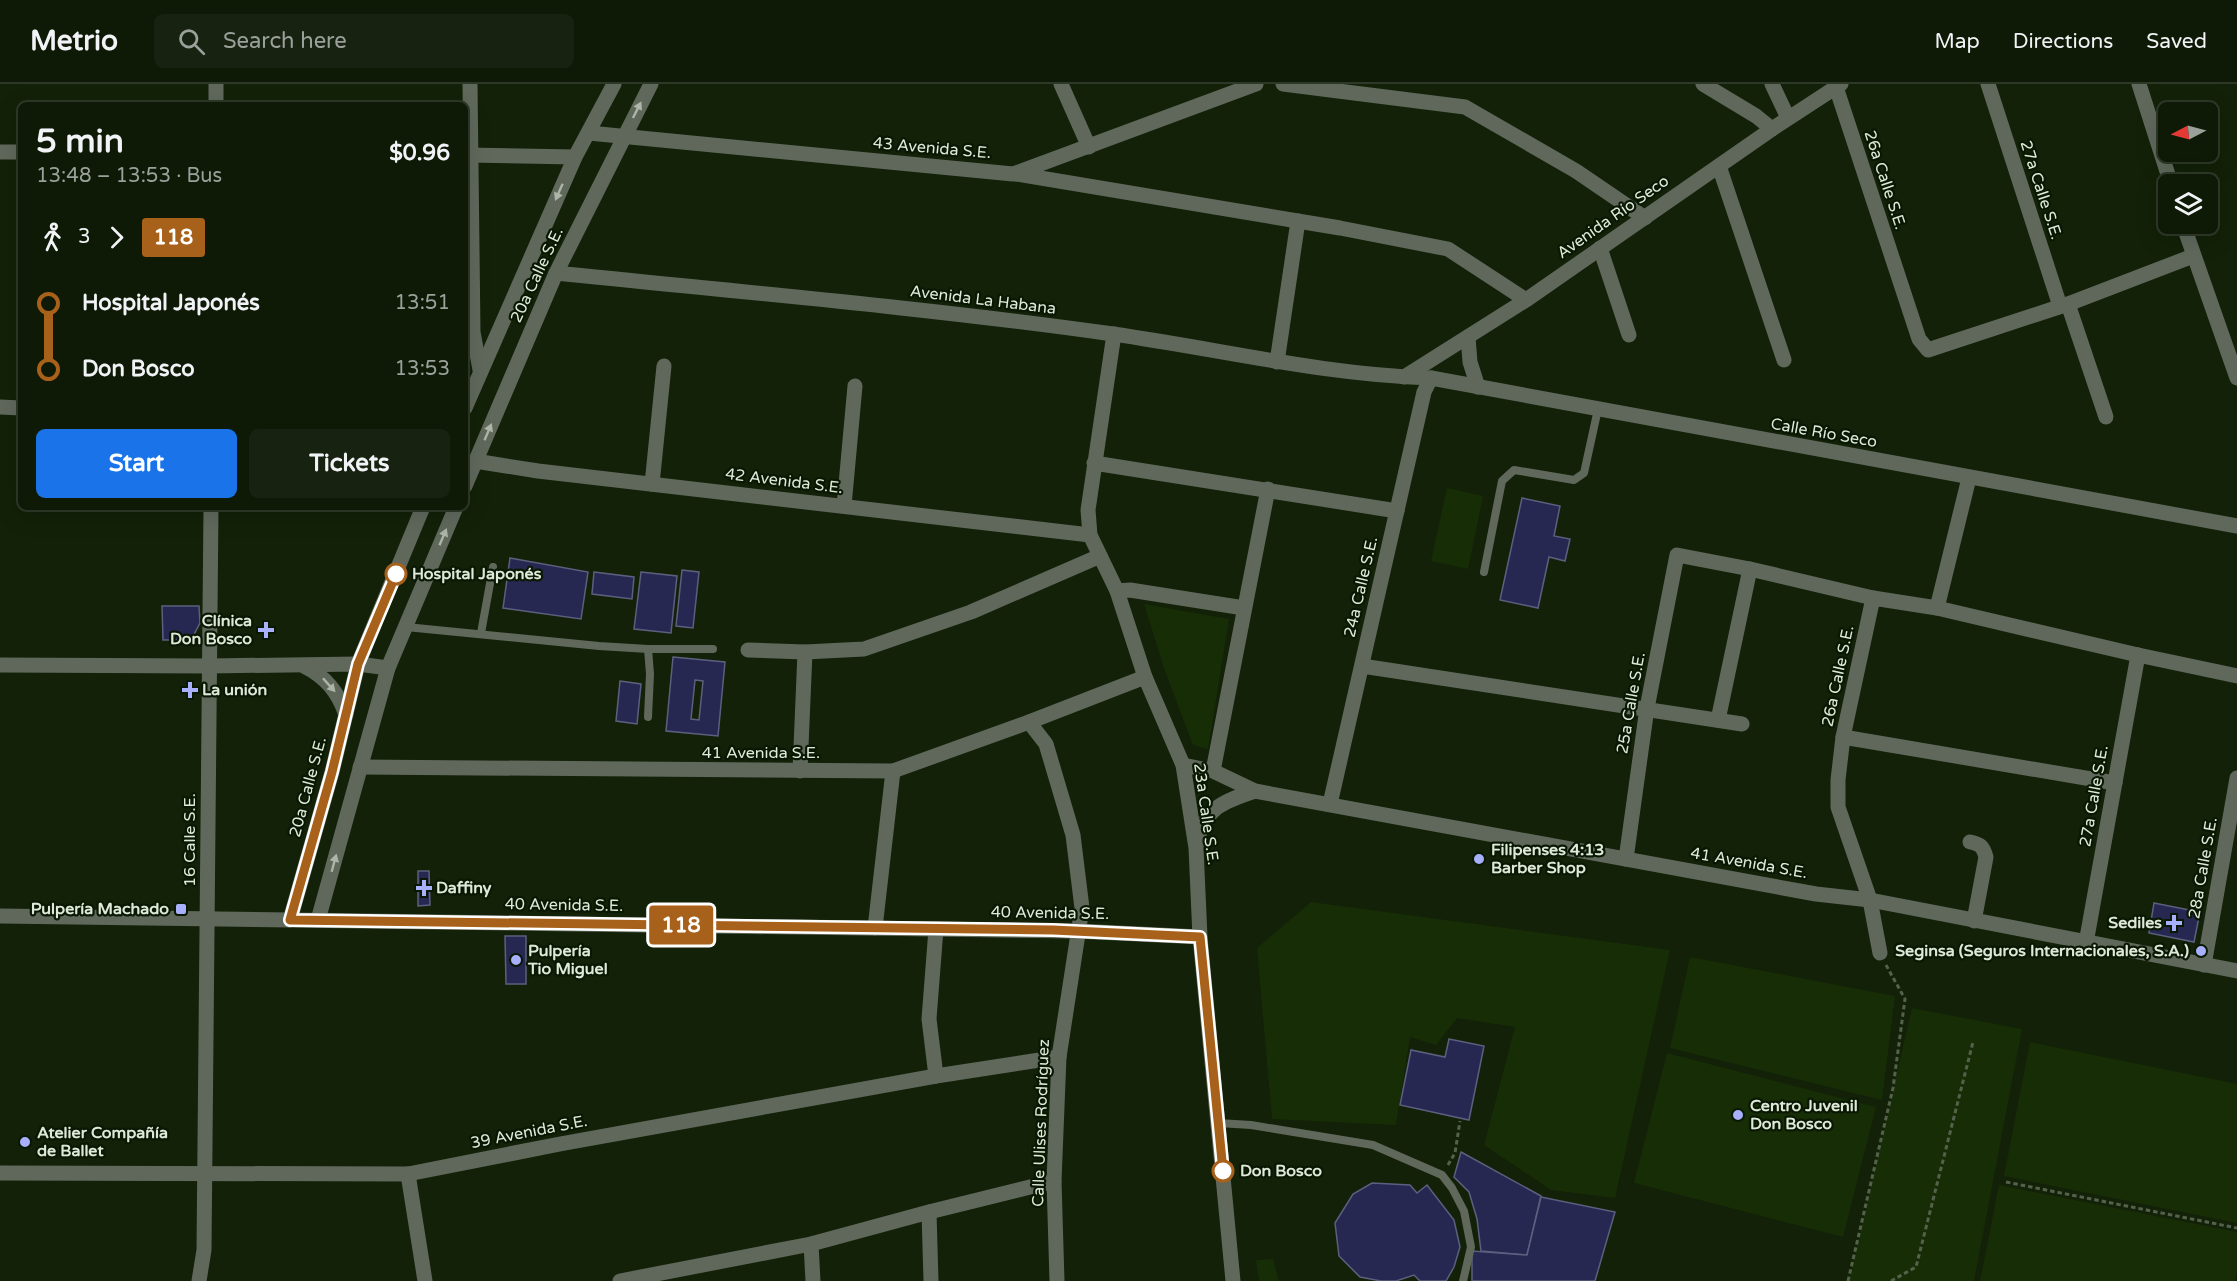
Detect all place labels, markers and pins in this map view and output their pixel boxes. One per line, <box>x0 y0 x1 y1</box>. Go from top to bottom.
marker: Hospital Japonés <box>385 563 407 585</box>
place label: Hospital Japonés <box>412 564 542 584</box>
place label: Clínica Don Bosco <box>170 611 252 649</box>
marker: Clínica Don Bosco <box>257 621 275 639</box>
place label: La unión <box>202 680 267 700</box>
marker: La unión <box>183 683 197 697</box>
place label: Filipenses 4:13 Barber Shop <box>1491 840 1604 878</box>
marker: Filipenses 4:13 Barber Shop <box>1472 852 1486 866</box>
place label: Daffiny <box>436 878 492 898</box>
marker: Daffiny <box>417 881 431 895</box>
place label: Pulpería Machado <box>31 899 169 919</box>
marker: Pulpería Machado <box>174 902 188 916</box>
place label: Sediles <box>2108 913 2162 933</box>
marker: Sediles <box>2167 916 2181 930</box>
place label: Pulpería Tio Miguel <box>527 941 608 979</box>
place label: Seginsa (Seguros Internacionales, S.A.) <box>1895 941 2189 961</box>
marker: Seginsa (Seguros Internacionales, S.A.) <box>2194 944 2208 958</box>
marker: Pulpería Tio Miguel <box>509 953 523 967</box>
place label: Centro Juvenil Don Bosco <box>1750 1096 1858 1134</box>
marker: Centro Juvenil Don Bosco <box>1731 1108 1745 1122</box>
place label: Atelier Compañía de Ballet <box>37 1123 168 1161</box>
marker: Atelier Compañía de Ballet <box>18 1135 32 1149</box>
marker: Don Bosco <box>1212 1160 1234 1182</box>
place label: Don Bosco <box>1240 1161 1322 1181</box>

